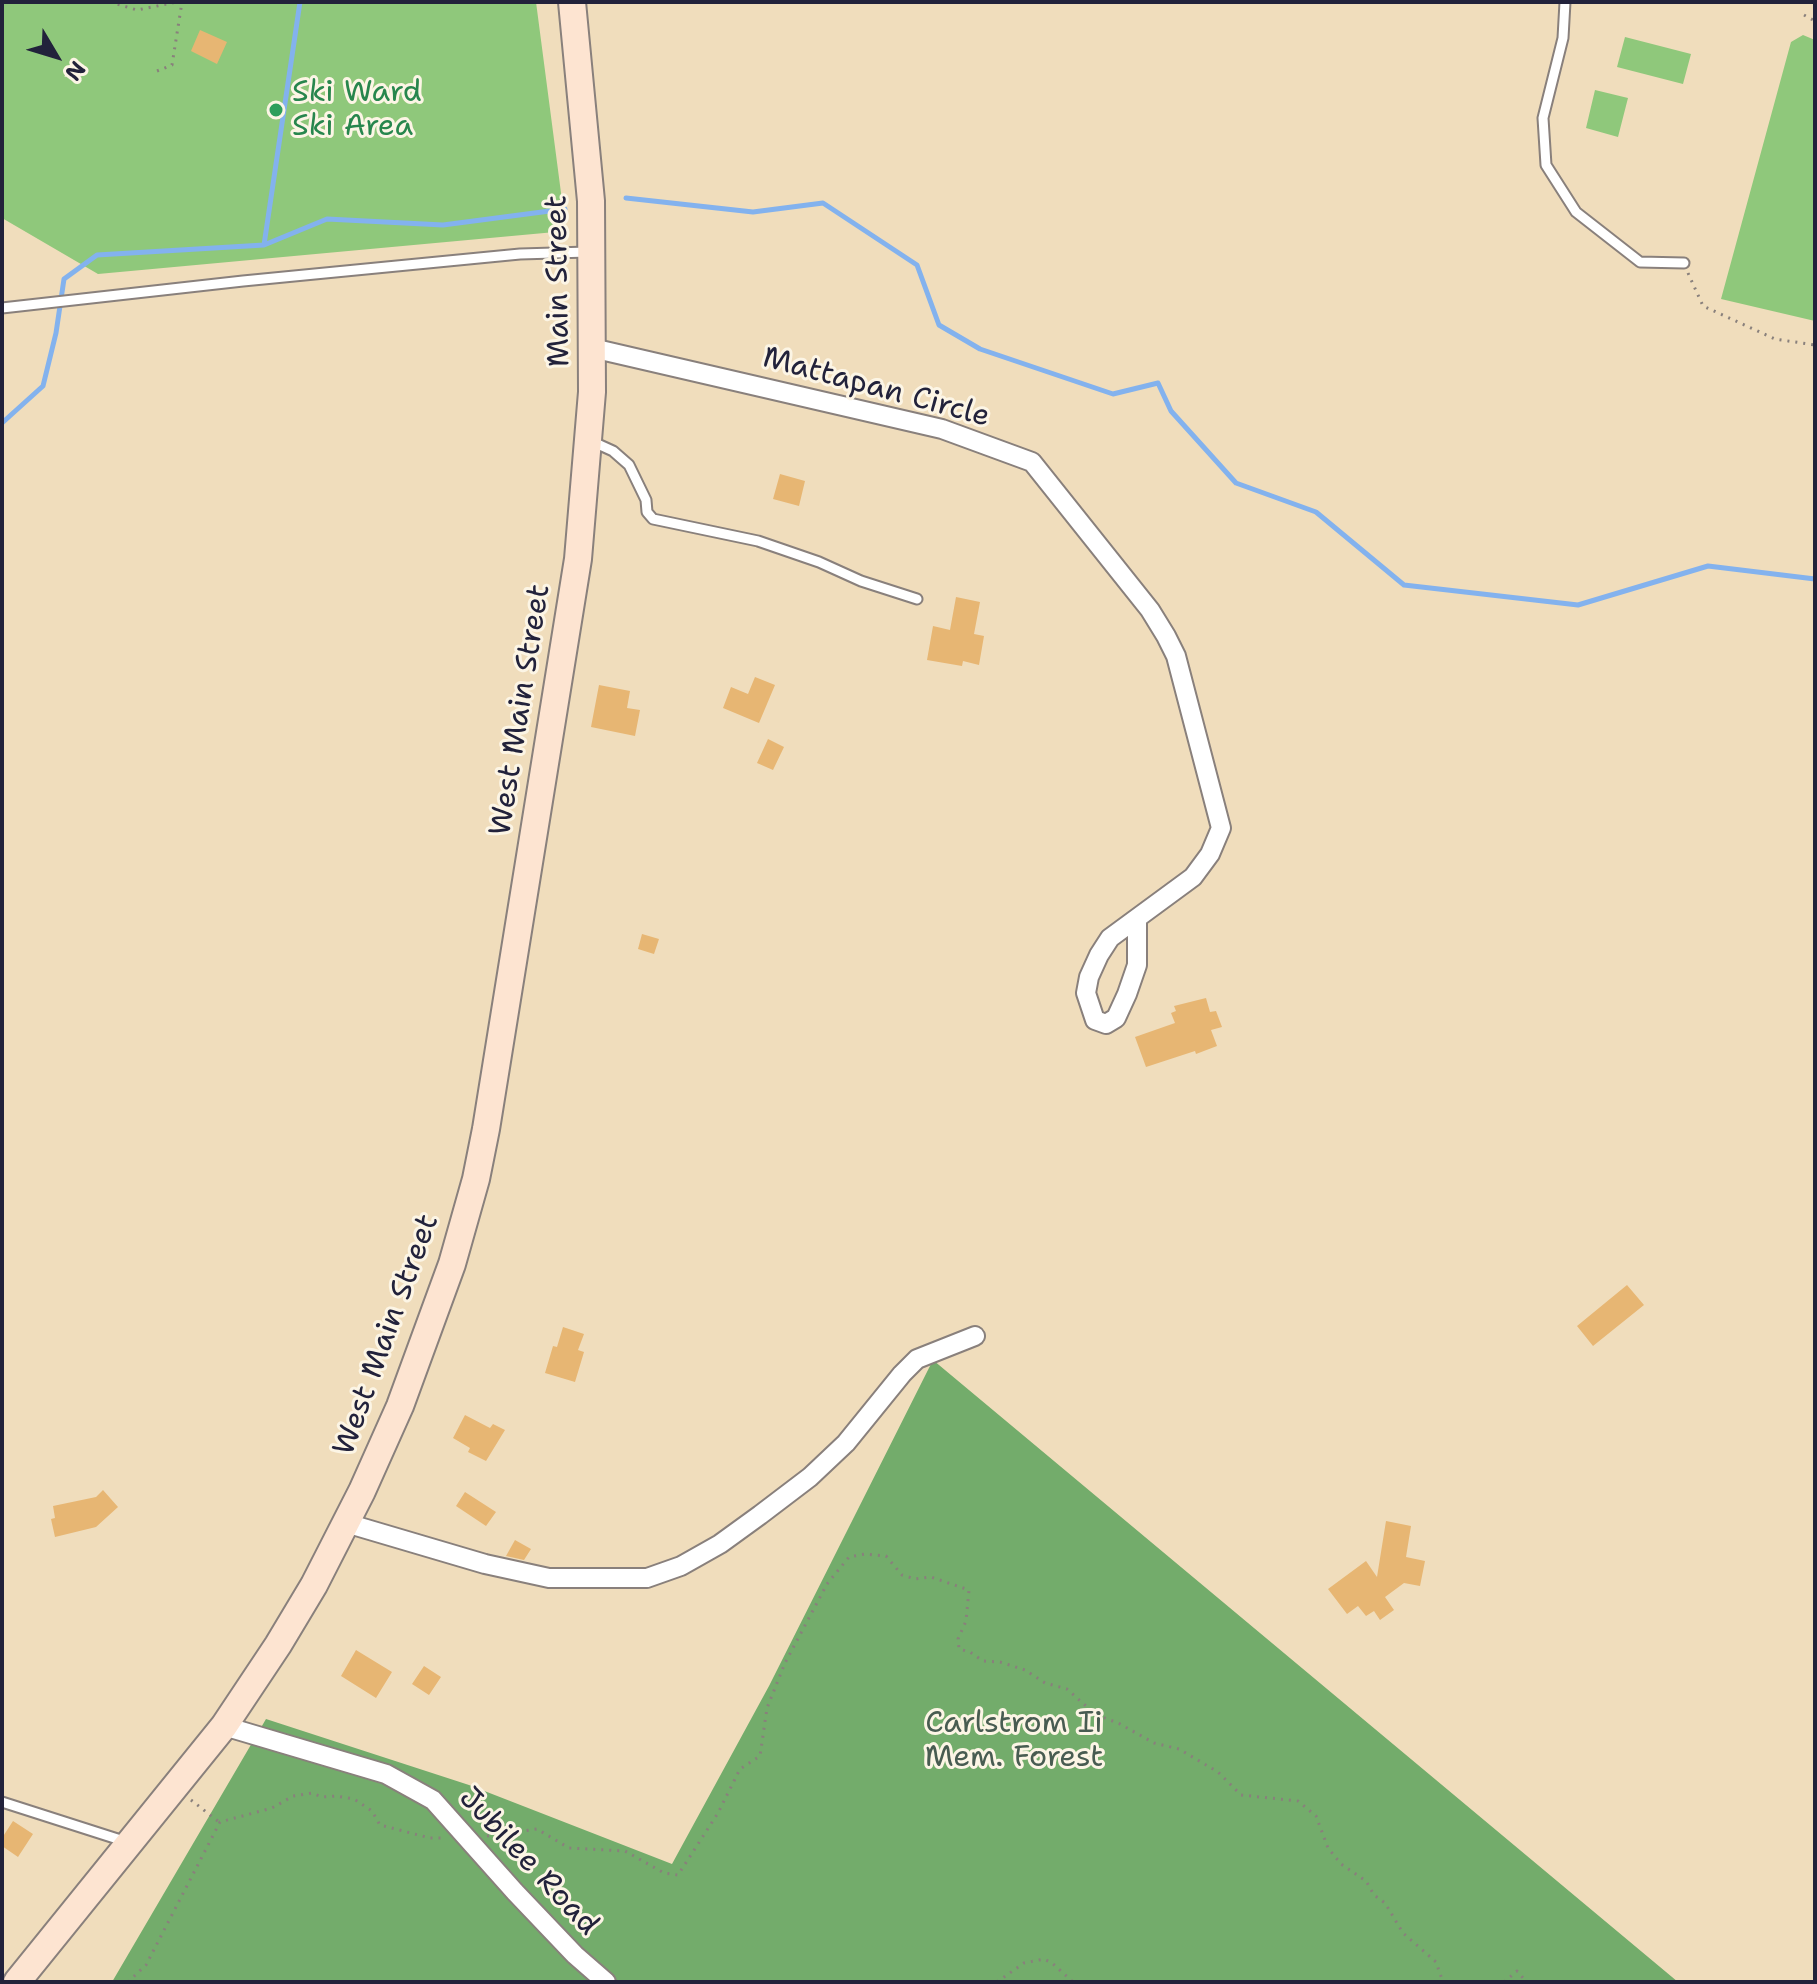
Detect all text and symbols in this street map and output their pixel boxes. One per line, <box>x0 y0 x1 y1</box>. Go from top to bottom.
north arrow <box>16 16 96 96</box>
text: N <box>59 55 92 87</box>
place label: Ski Ward Ski Area <box>292 75 422 146</box>
marker: Ski Ward Ski Area <box>267 101 285 119</box>
street label: Main Street <box>540 195 578 367</box>
street label: Mattapan Circle <box>758 340 994 436</box>
street label: West Main Street <box>483 582 559 838</box>
street label: West Main Street <box>327 1209 447 1461</box>
park label: Carlstrom Ii Mem. Forest <box>925 1706 1103 1776</box>
street label: Jubilee Road <box>451 1781 605 1943</box>

